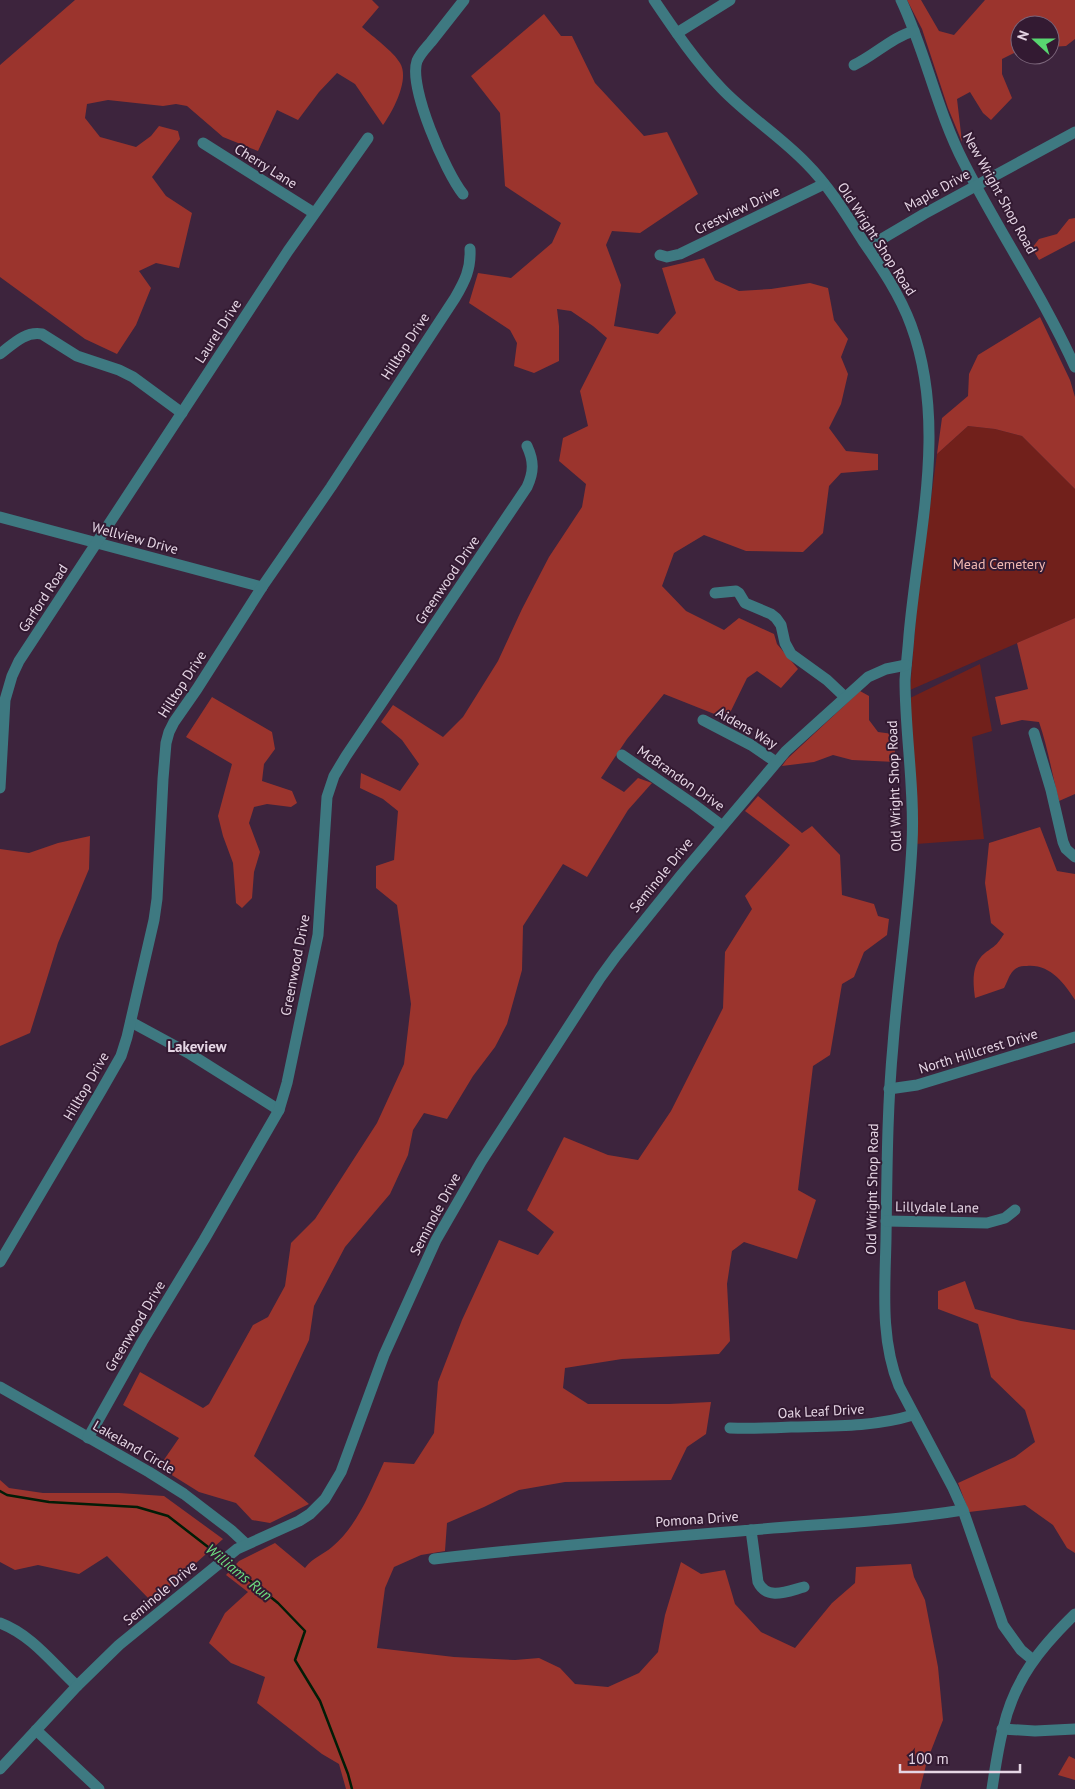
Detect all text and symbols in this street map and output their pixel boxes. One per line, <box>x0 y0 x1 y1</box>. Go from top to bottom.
north arrow <box>1010 15 1060 65</box>
text: N <box>1013 28 1033 43</box>
street label: New Wright Shop Road <box>959 129 1041 257</box>
street label: Cherry Lane <box>231 140 301 192</box>
street label: Maple Drive <box>901 165 973 215</box>
street label: Old Wright Shop Road <box>834 179 920 299</box>
street label: Crestview Drive <box>691 182 783 238</box>
street label: Laurel Drive <box>191 296 245 366</box>
street label: Hilltop Drive <box>377 309 433 383</box>
street label: Wellview Drive <box>90 518 180 558</box>
street label: Greenwood Drive <box>411 532 483 628</box>
park label: Mead Cemetery <box>953 555 1046 573</box>
street label: Garford Road <box>14 560 72 636</box>
street label: Hilltop Drive <box>154 647 210 721</box>
street label: Aidens Way <box>713 703 781 753</box>
street label: Old Wright Shop Road <box>883 720 905 852</box>
street label: McBrandon Drive <box>634 741 728 815</box>
street label: Seminole Drive <box>625 834 697 916</box>
street label: Greenwood Drive <box>276 913 314 1017</box>
street label: North Hillcrest Drive <box>916 1024 1040 1078</box>
district label: Lakeview <box>167 1037 227 1056</box>
street label: Hilltop Drive <box>59 1049 113 1123</box>
street label: Old Wright Shop Road <box>862 1123 882 1255</box>
street label: Seminole Drive <box>406 1170 464 1258</box>
street label: Lillydale Lane <box>895 1197 979 1217</box>
street label: Greenwood Drive <box>101 1277 169 1375</box>
street label: Oak Leaf Drive <box>777 1400 865 1422</box>
street label: Lakeland Circle <box>90 1416 178 1478</box>
street label: Pomona Drive <box>655 1507 739 1531</box>
water label: Williams Run <box>202 1539 276 1605</box>
street label: Seminole Drive <box>119 1557 201 1629</box>
scale bar <box>900 1742 1020 1774</box>
text: 100 m <box>908 1749 949 1768</box>

